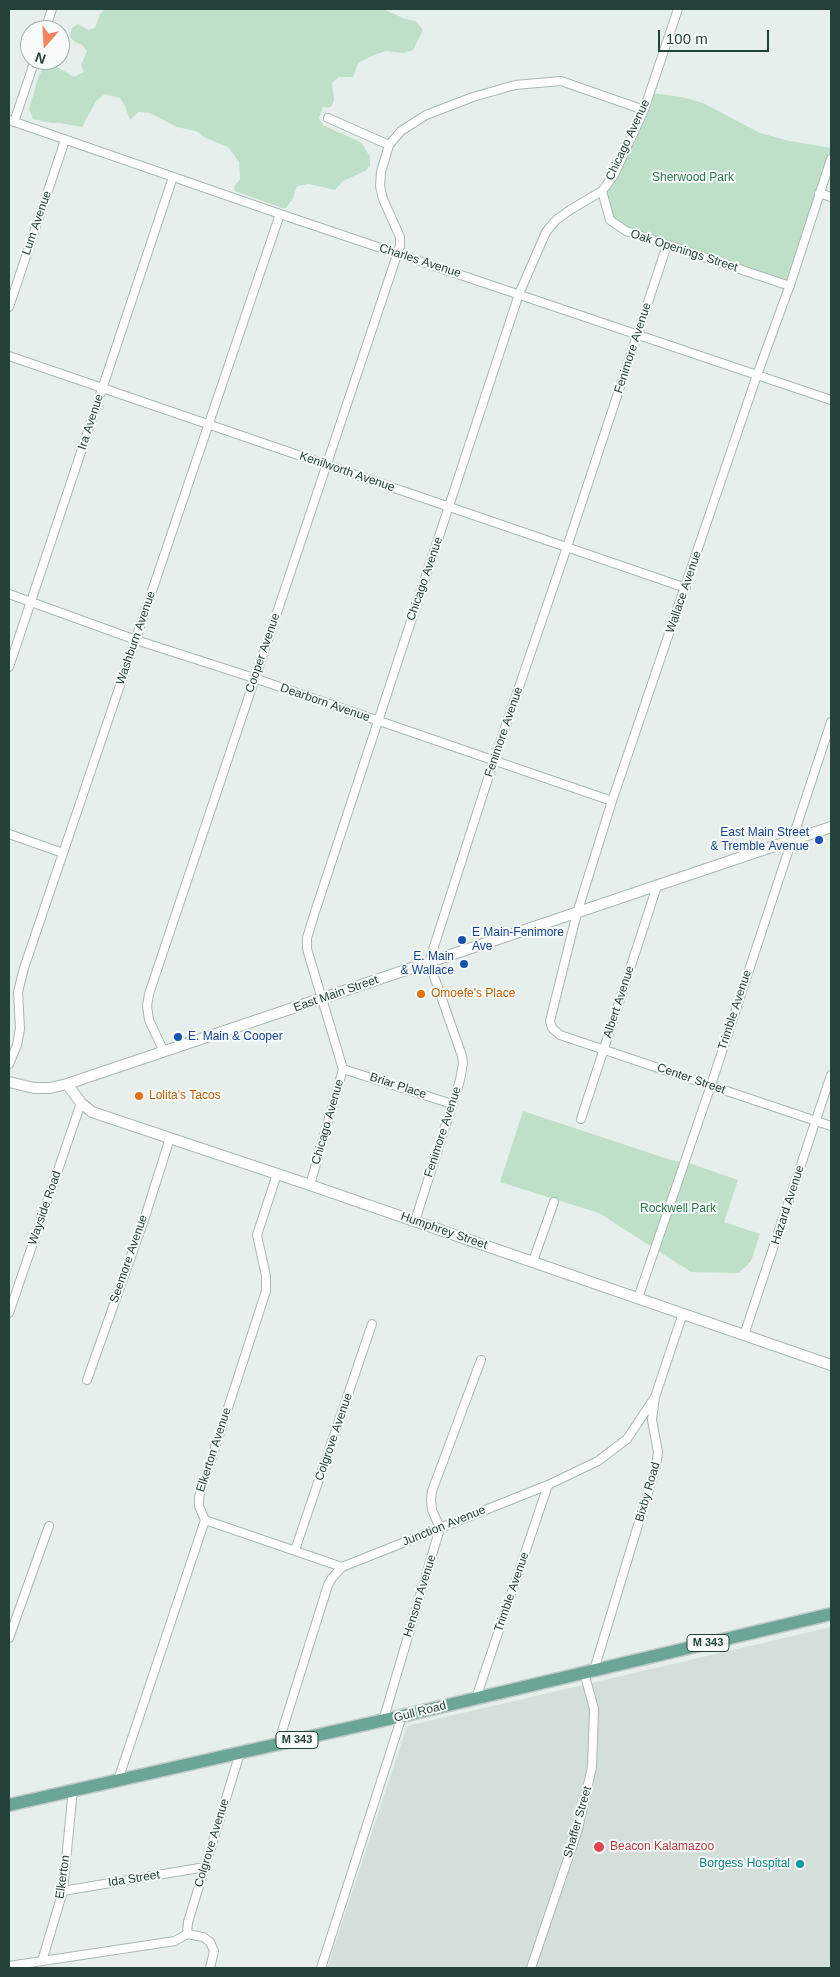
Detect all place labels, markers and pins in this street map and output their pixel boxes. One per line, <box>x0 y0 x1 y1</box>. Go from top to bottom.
place label: East Main Street & Tremble Avenue <box>710 826 809 854</box>
marker: East Main Street & Tremble Avenue <box>813 834 825 846</box>
place label: E Main-Fenimore Ave <box>472 926 564 954</box>
marker: E Main-Fenimore Ave <box>456 934 468 946</box>
place label: E. Main & Wallace <box>400 950 454 978</box>
marker: E. Main & Wallace <box>458 958 470 970</box>
place label: Omoefe's Place <box>431 987 515 1001</box>
marker: Omoefe's Place <box>415 988 427 1000</box>
place label: E. Main & Cooper <box>188 1030 283 1044</box>
marker: E. Main & Cooper <box>172 1031 184 1043</box>
place label: Lolita's Tacos <box>149 1089 221 1103</box>
marker: Lolita's Tacos <box>133 1090 145 1102</box>
marker: Beacon Kalamazoo <box>592 1840 606 1854</box>
place label: Beacon Kalamazoo <box>610 1840 714 1854</box>
place label: Borgess Hospital <box>699 1857 790 1871</box>
marker: Borgess Hospital <box>794 1858 806 1870</box>

